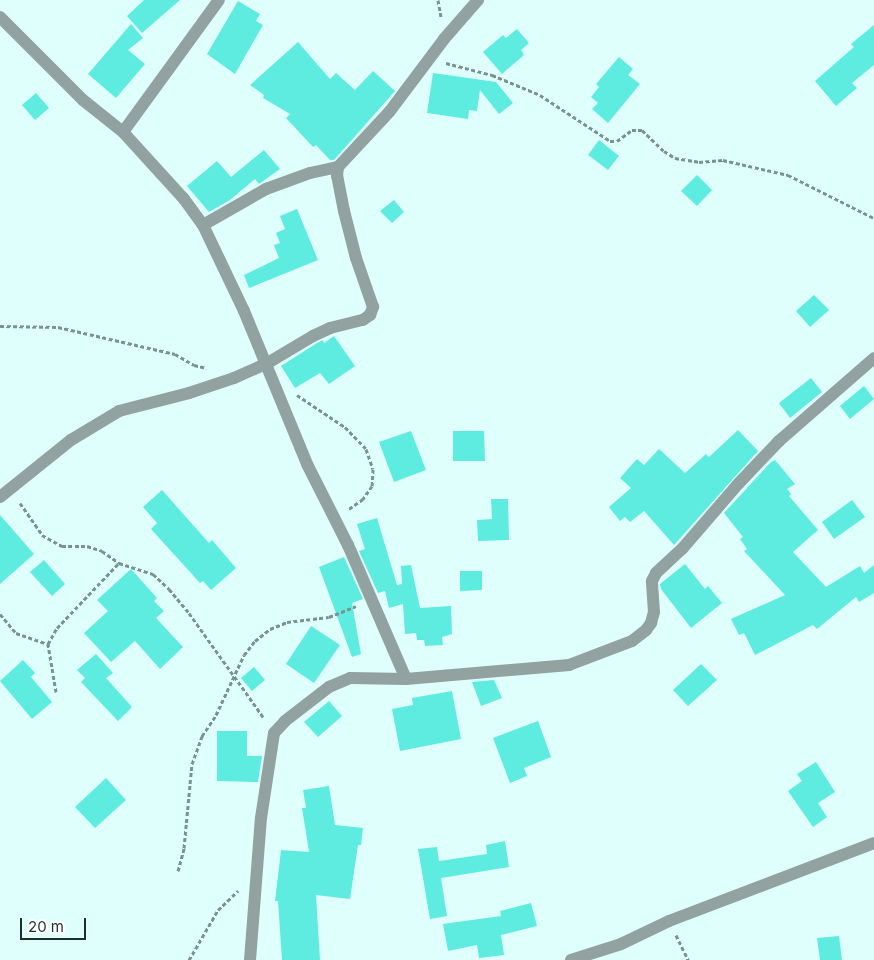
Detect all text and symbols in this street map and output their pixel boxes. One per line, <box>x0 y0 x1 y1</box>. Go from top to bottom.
scale bar <box>22 908 89 940</box>
text: 20 m <box>28 917 64 936</box>

